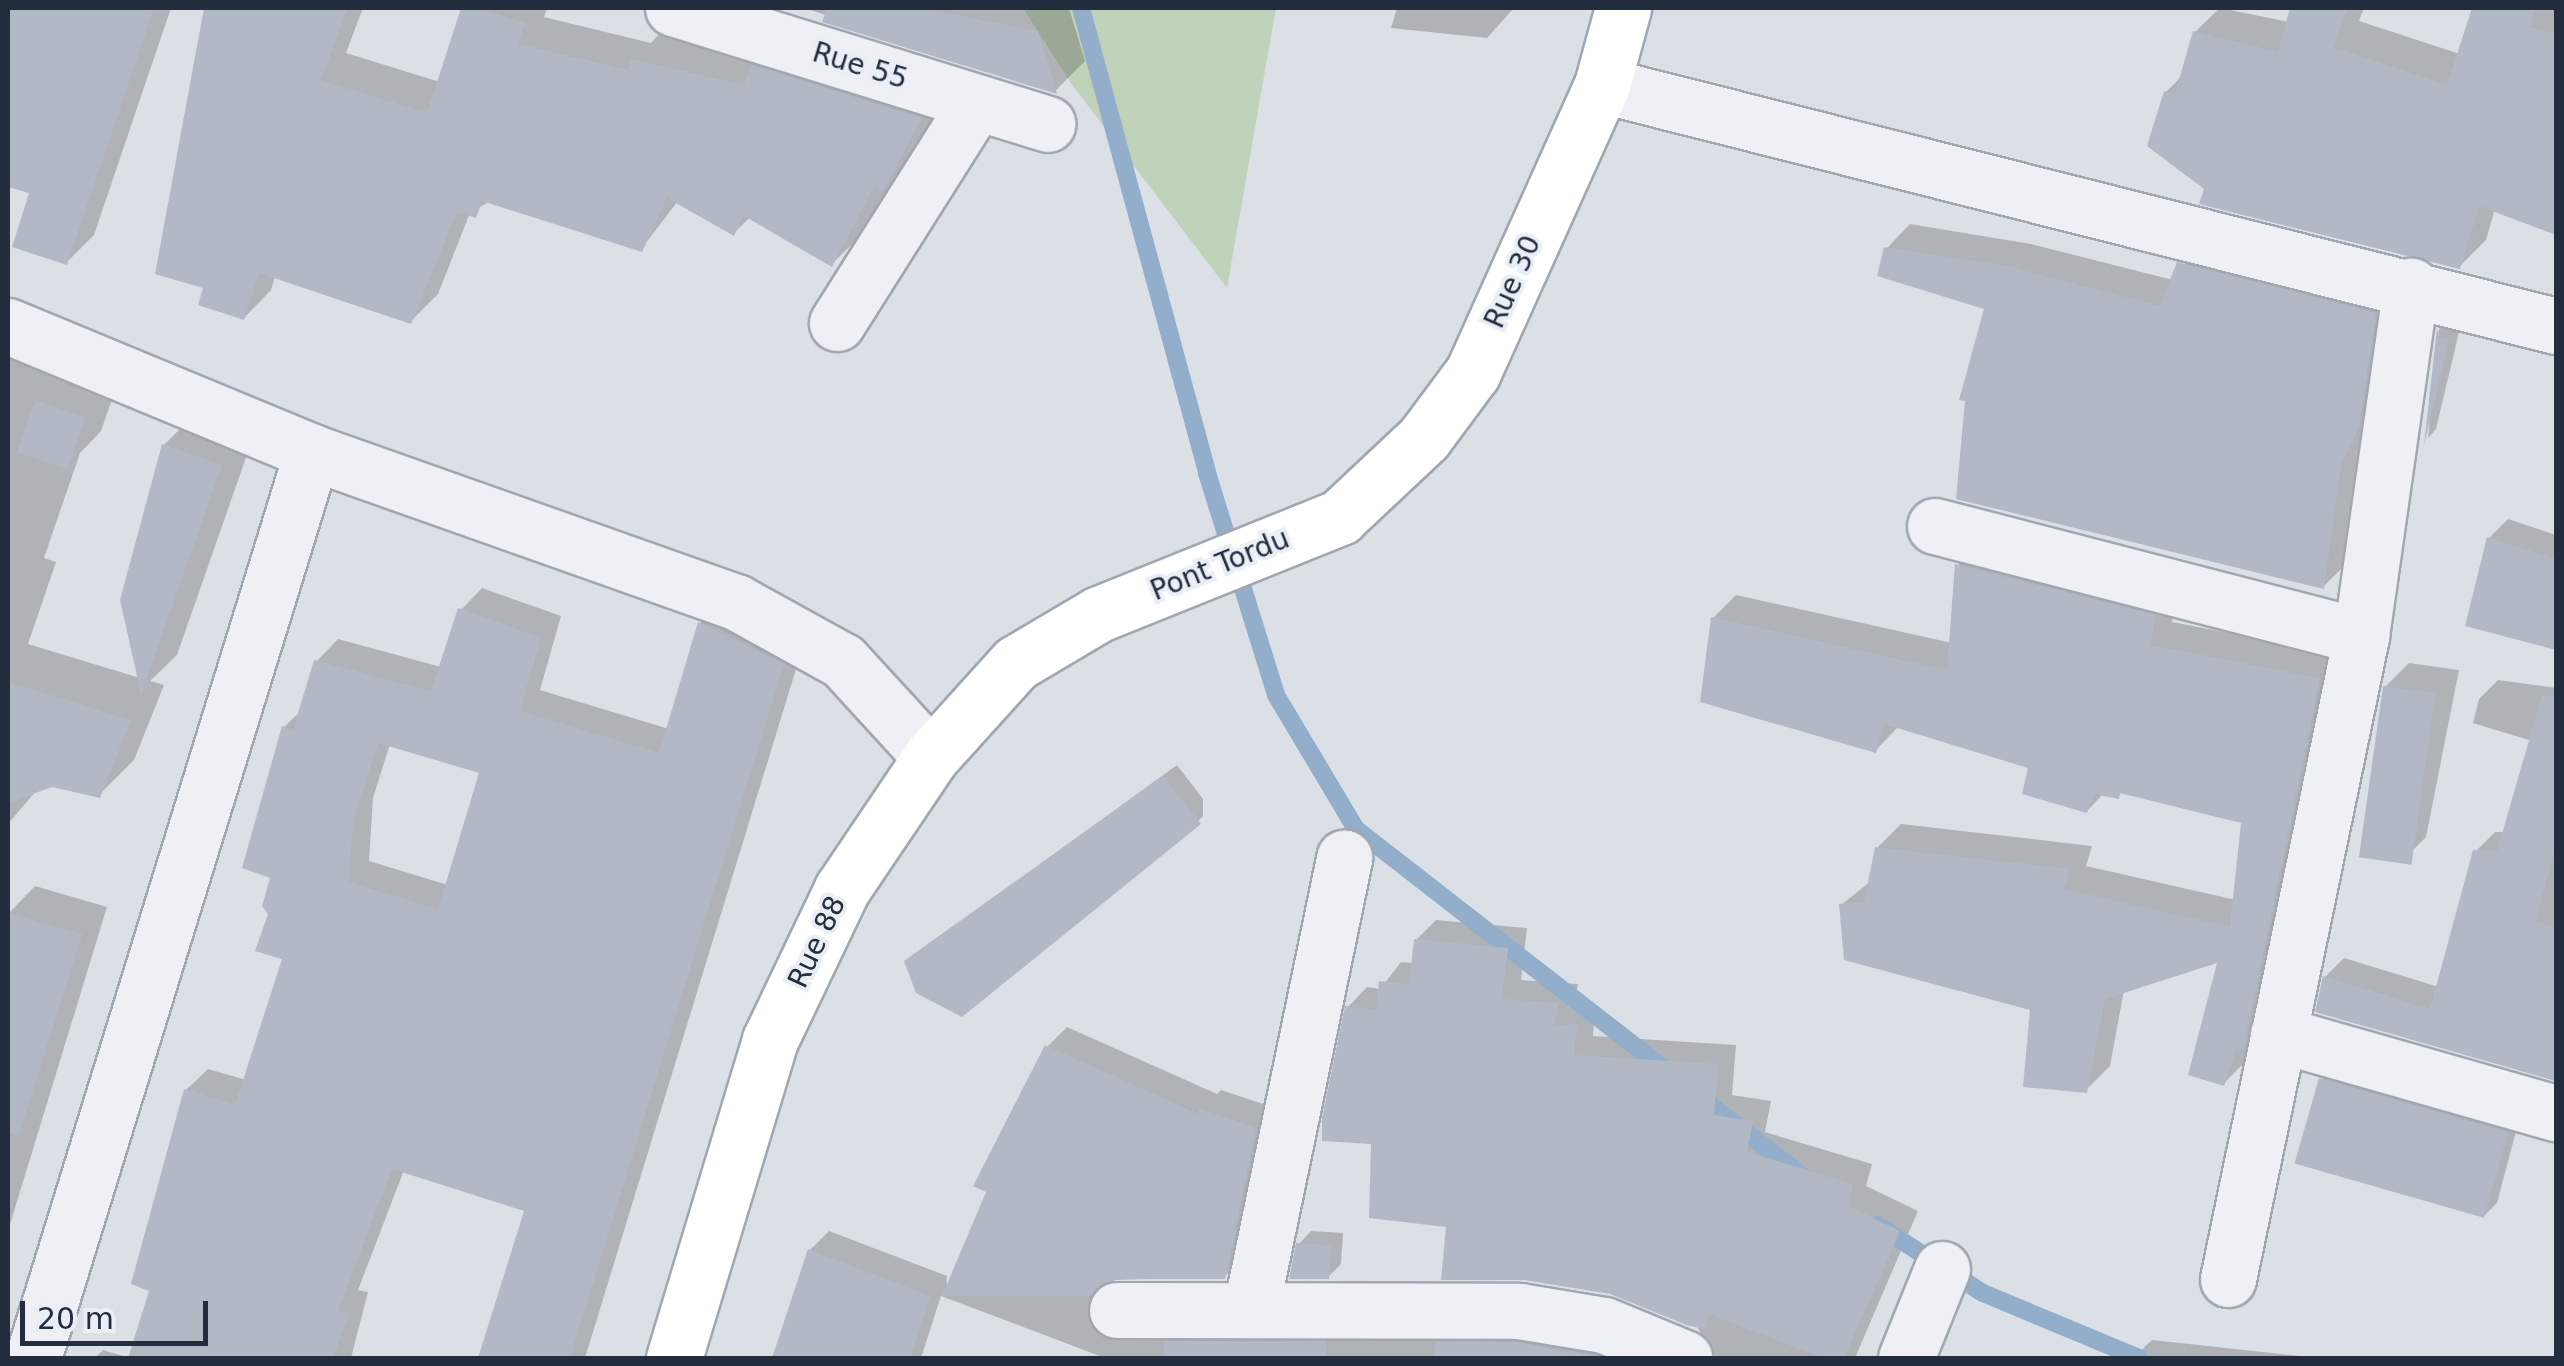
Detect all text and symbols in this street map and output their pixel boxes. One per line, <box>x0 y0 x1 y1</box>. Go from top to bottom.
street label: Rue 55 <box>808 36 912 96</box>
street label: Rue 30 <box>1478 231 1548 333</box>
street label: Pont Tordu <box>1146 522 1294 608</box>
street label: Rue 88 <box>781 891 853 993</box>
scale bar <box>25 1281 212 1343</box>
text: 20 m <box>37 1301 114 1336</box>

